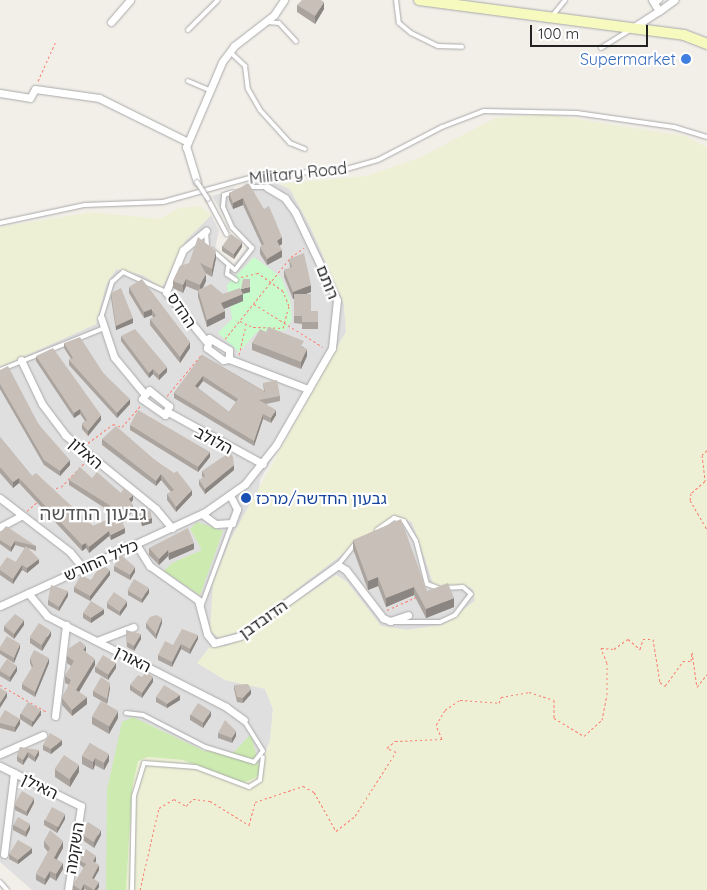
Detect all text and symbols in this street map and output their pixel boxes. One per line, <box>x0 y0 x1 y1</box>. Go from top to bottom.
scale bar <box>532 15 650 47</box>
text: 100 m <box>538 24 579 43</box>
place label: Supermarket <box>580 49 676 69</box>
marker: Supermarket <box>680 53 692 65</box>
street label: Military Road <box>248 158 348 188</box>
street label: רותם <box>313 262 343 302</box>
street label: ההדס <box>163 289 201 331</box>
street label: הלולב <box>192 422 236 458</box>
street label: האלון <box>65 433 107 473</box>
place label: גבעון החדשה/מרכז <box>256 488 387 508</box>
marker: גבעון החדשה/מרכז <box>240 492 252 504</box>
district label: גבעון החדשה <box>39 503 147 525</box>
street label: כליל החורש <box>61 535 141 585</box>
street label: הדובדבן <box>235 595 291 643</box>
street label: האורן <box>112 642 154 676</box>
street label: האילן <box>19 769 61 803</box>
street label: השקמה <box>60 821 88 875</box>

